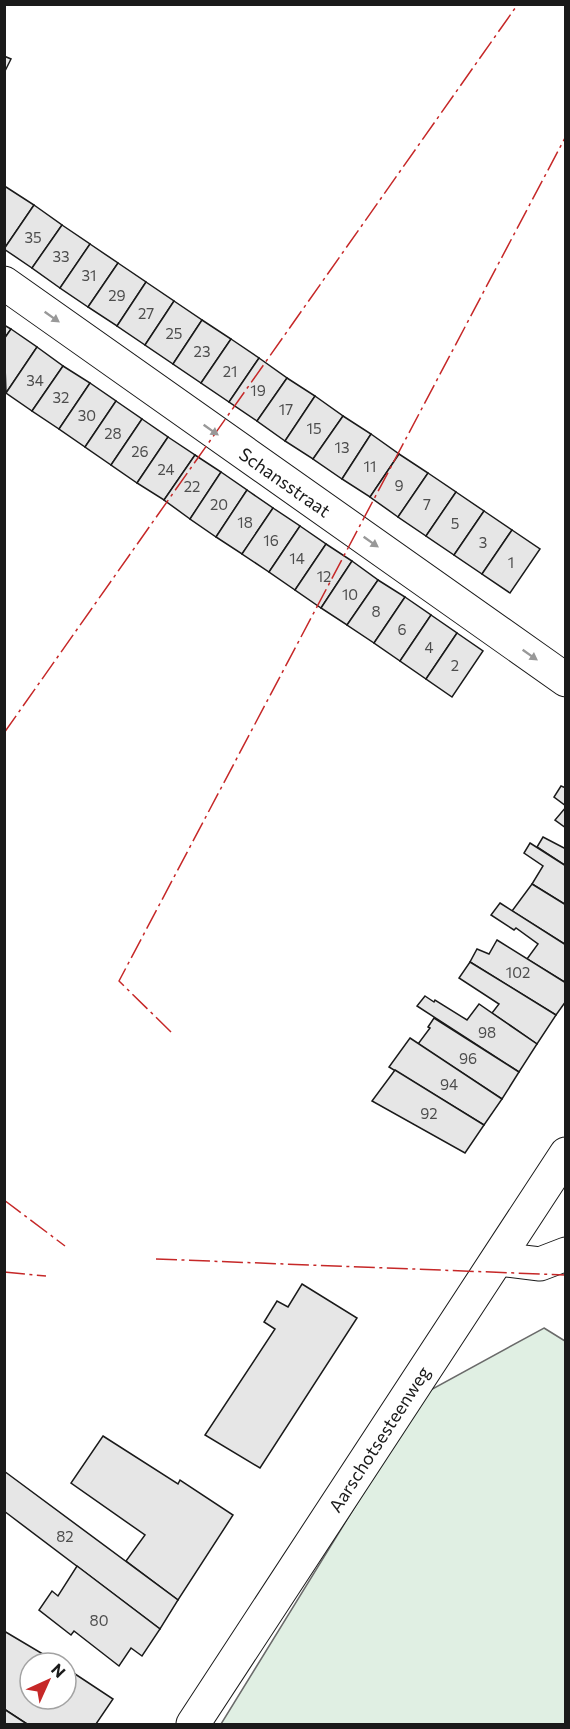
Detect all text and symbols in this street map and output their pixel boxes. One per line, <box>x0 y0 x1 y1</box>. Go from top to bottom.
house number: 35 <box>24 228 42 246</box>
house number: 33 <box>52 247 70 265</box>
house number: 31 <box>82 266 96 284</box>
house number: 29 <box>108 286 126 304</box>
house number: 27 <box>138 304 154 322</box>
one-way arrow <box>44 311 60 323</box>
house number: 25 <box>166 324 182 342</box>
house number: 23 <box>194 342 210 360</box>
house number: 21 <box>223 362 237 380</box>
house number: 34 <box>26 371 44 389</box>
house number: 19 <box>250 381 266 399</box>
house number: 32 <box>53 388 69 406</box>
house number: 17 <box>279 400 293 418</box>
house number: 30 <box>78 406 96 424</box>
house number: 15 <box>306 419 322 437</box>
house number: 28 <box>104 424 122 442</box>
one-way arrow <box>203 424 219 436</box>
house number: 13 <box>335 438 349 456</box>
house number: 26 <box>131 442 149 460</box>
street label: Schansstraat <box>235 442 335 522</box>
house number: 11 <box>364 457 376 475</box>
house number: 24 <box>157 460 175 478</box>
house number: 9 <box>394 476 404 494</box>
house number: 22 <box>184 477 200 495</box>
house number: 20 <box>210 495 228 513</box>
house number: 7 <box>423 495 431 513</box>
house number: 18 <box>237 513 253 531</box>
house number: 5 <box>451 514 459 532</box>
house number: 16 <box>263 531 279 549</box>
house number: 3 <box>479 533 487 551</box>
one-way arrow <box>362 536 378 548</box>
house number: 14 <box>289 549 305 567</box>
house number: 1 <box>508 553 514 571</box>
house number: 12 <box>317 567 331 585</box>
house number: 10 <box>342 585 358 603</box>
house number: 8 <box>371 602 381 620</box>
house number: 6 <box>397 620 407 638</box>
house number: 4 <box>425 638 434 656</box>
one-way arrow <box>521 649 537 661</box>
house number: 2 <box>451 656 459 674</box>
house number: 102 <box>506 963 530 981</box>
house number: 98 <box>478 1023 496 1041</box>
house number: 96 <box>459 1049 477 1067</box>
house number: 94 <box>440 1075 458 1093</box>
house number: 92 <box>420 1104 438 1122</box>
street label: Aarschotsesteenweg <box>324 1362 435 1516</box>
house number: 82 <box>56 1527 74 1545</box>
house number: 80 <box>90 1611 108 1629</box>
north arrow <box>18 1651 78 1711</box>
text: N <box>48 1659 70 1681</box>

